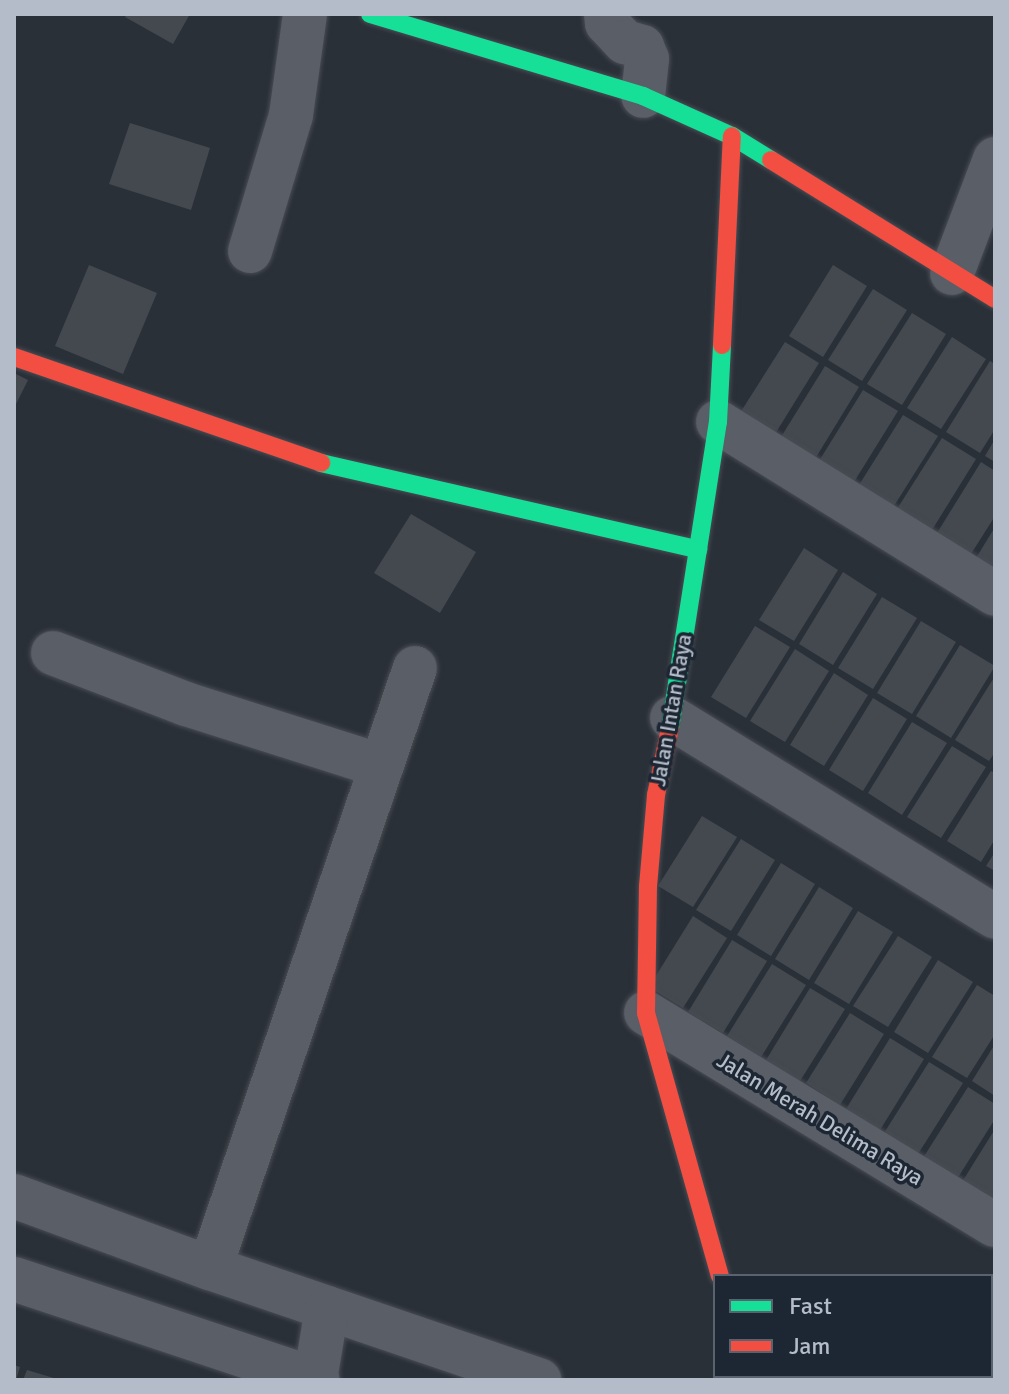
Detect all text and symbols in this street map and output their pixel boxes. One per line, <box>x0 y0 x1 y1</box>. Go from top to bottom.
street label: Jalan Intan Raya <box>645 632 697 788</box>
street label: Jalan Merah Delima Raya <box>712 1047 928 1191</box>
legend <box>713 1274 993 1378</box>
text: Fast <box>789 1291 832 1321</box>
text: Jam <box>789 1331 830 1361</box>

